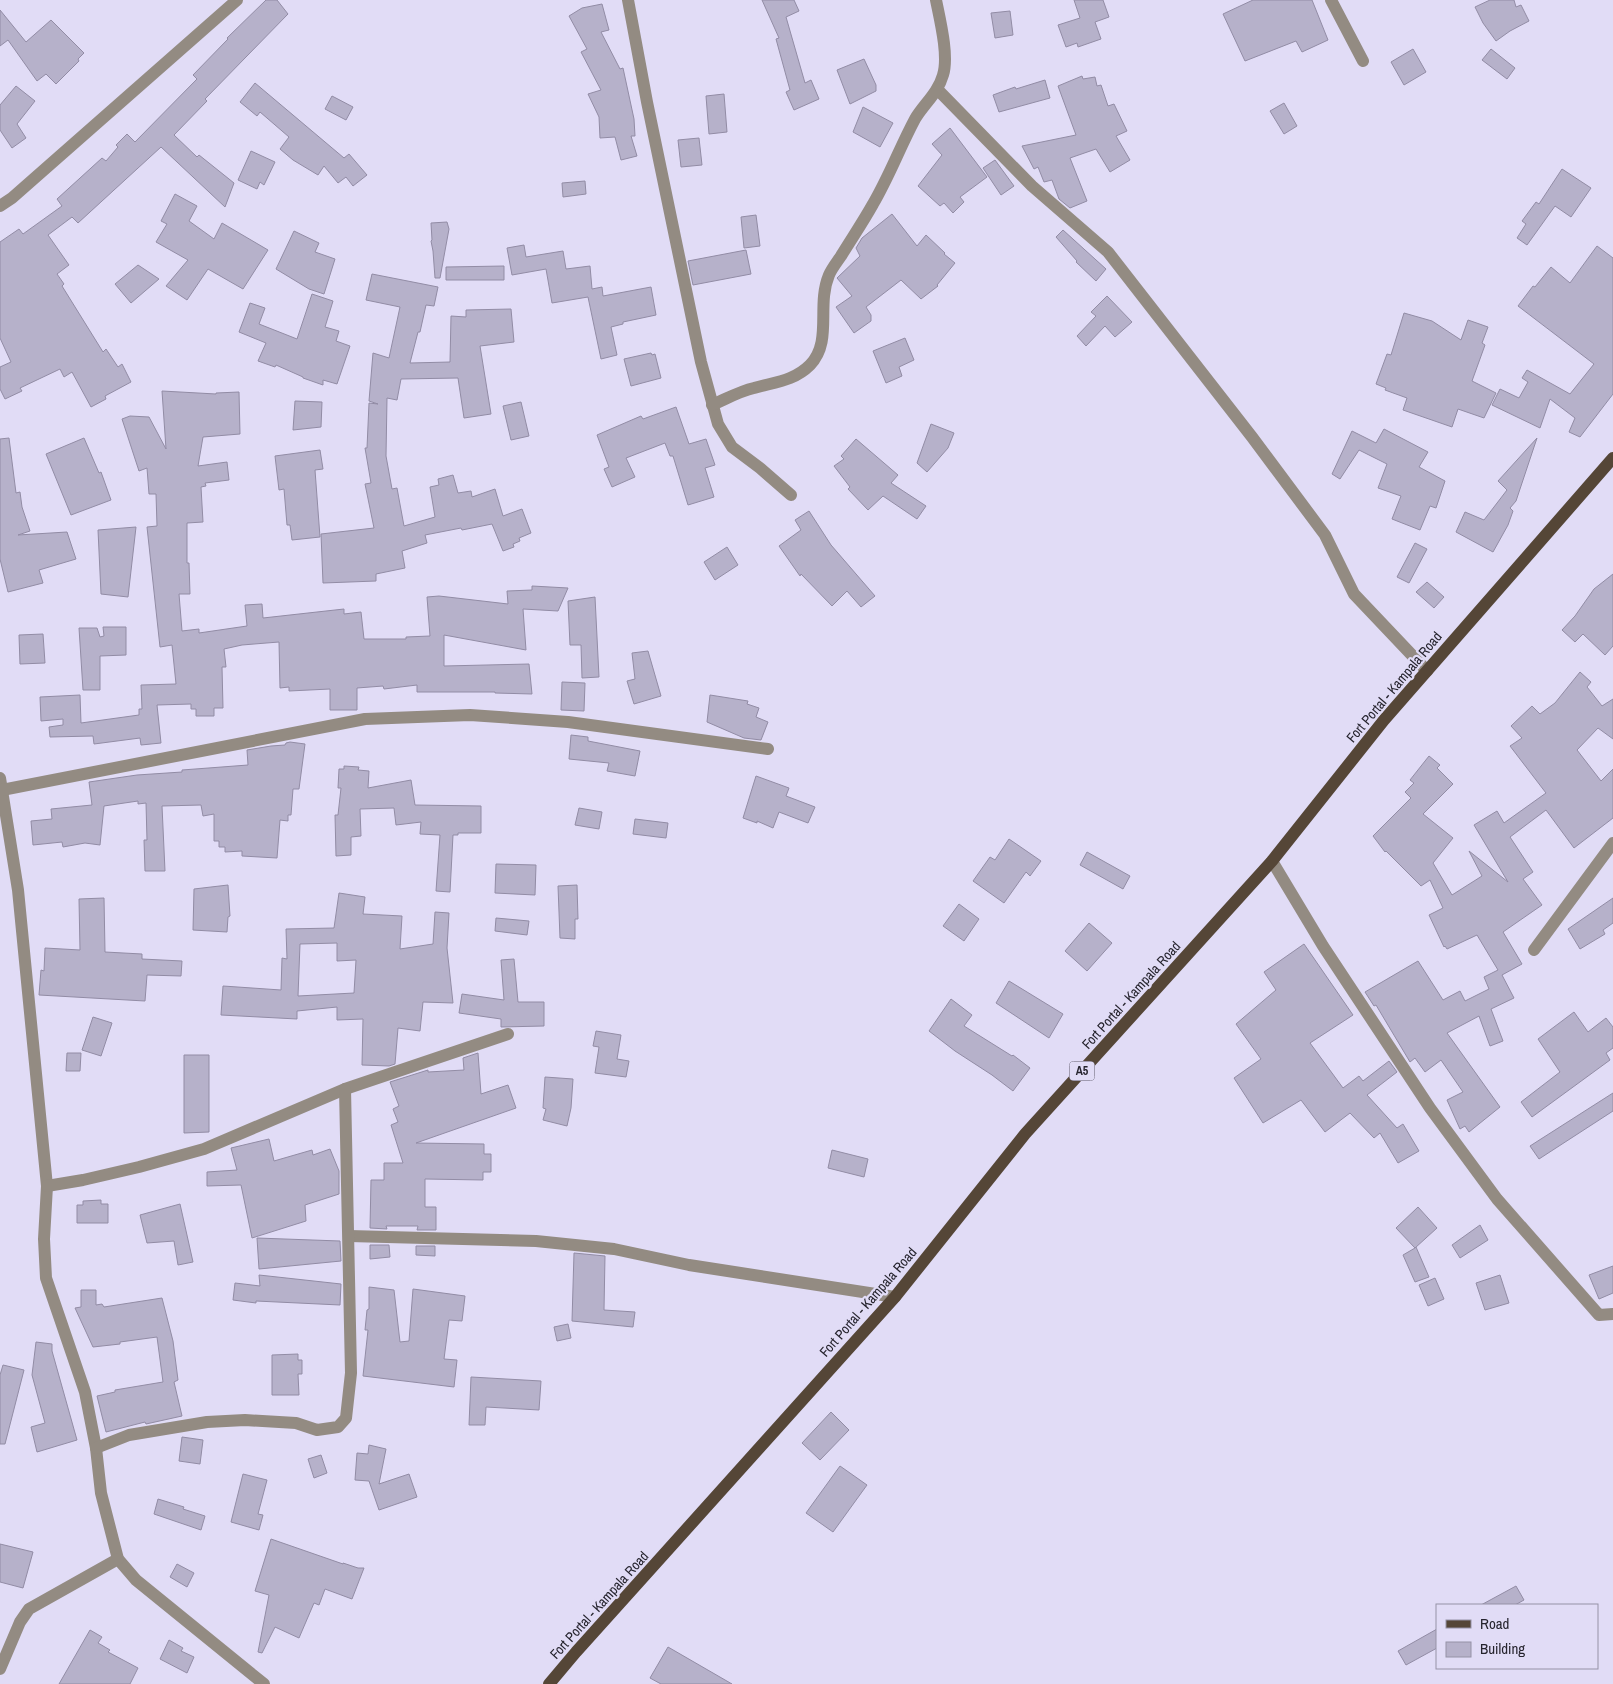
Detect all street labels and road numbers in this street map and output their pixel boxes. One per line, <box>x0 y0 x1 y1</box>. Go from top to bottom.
street label: Fort Portal - Kampala Road <box>1342 628 1446 746</box>
street label: Fort Portal - Kampala Road <box>1078 937 1184 1053</box>
road number: A5 <box>1070 1062 1094 1080</box>
street label: Fort Portal - Kampala Road <box>816 1244 920 1360</box>
street label: Fort Portal - Kampala Road <box>546 1547 652 1663</box>

